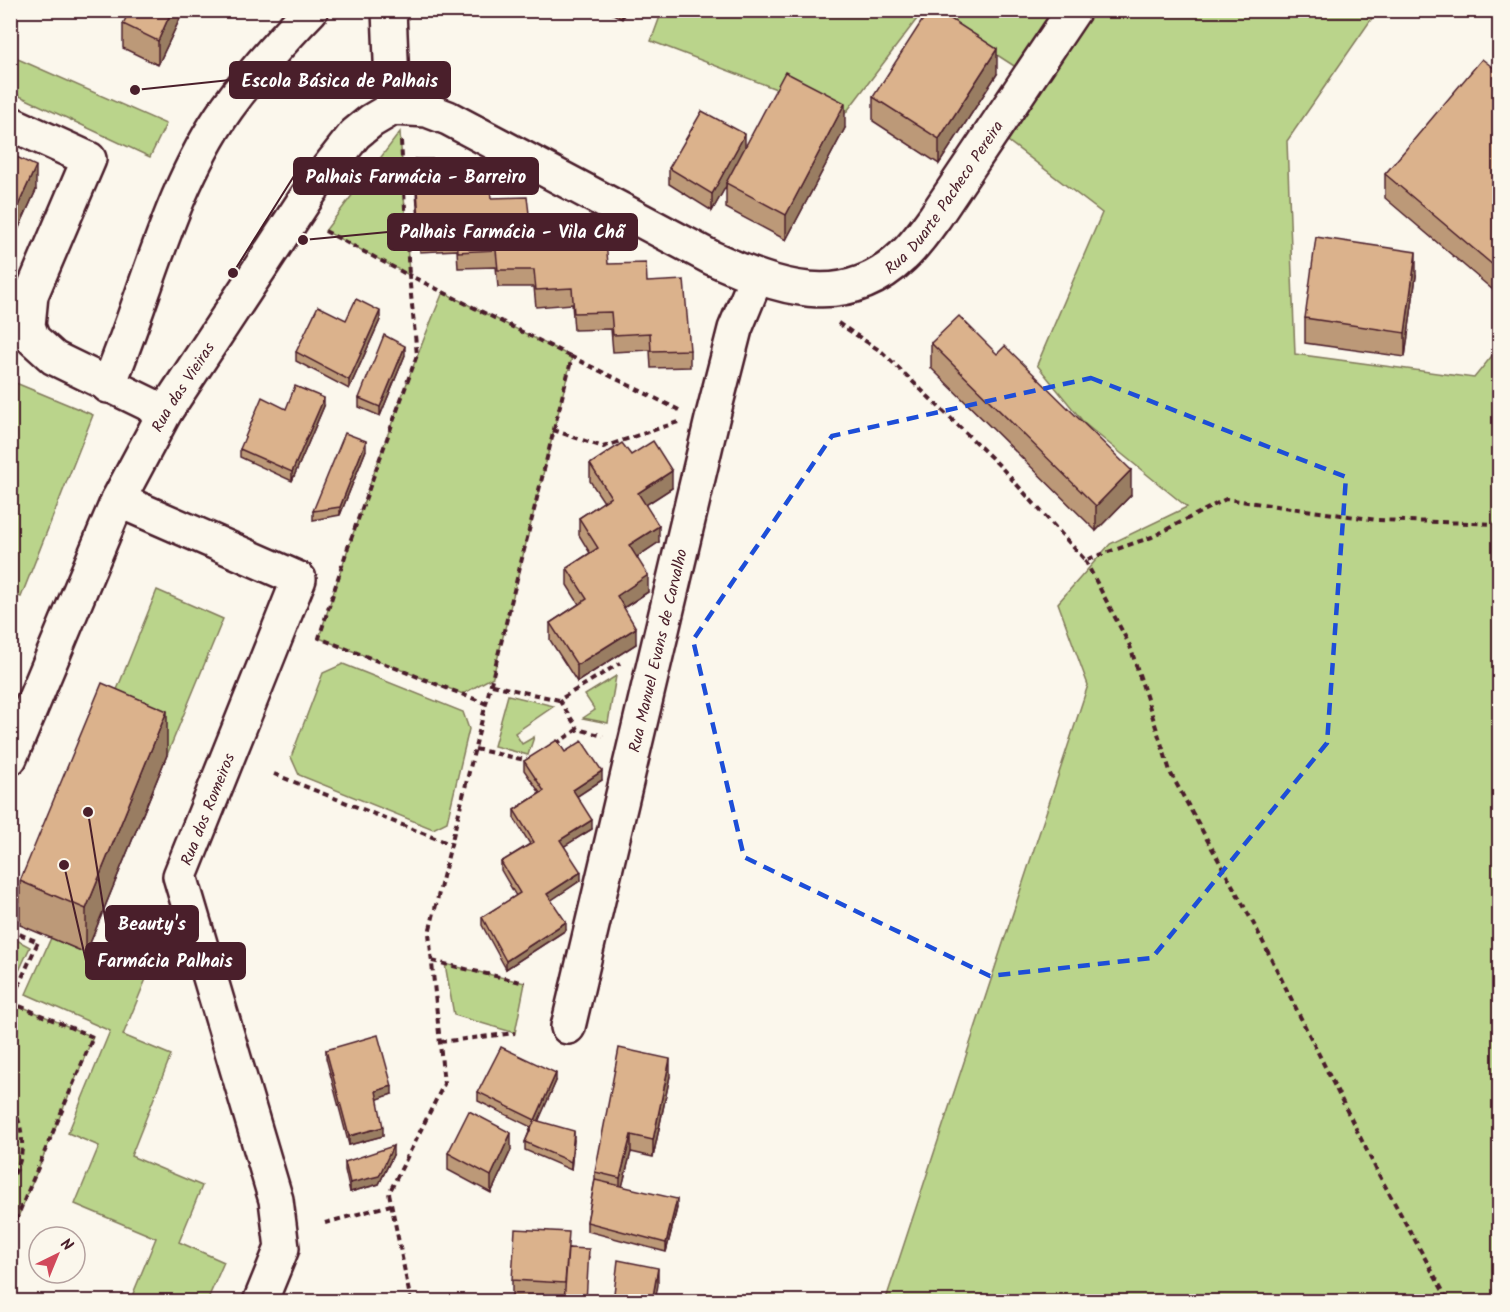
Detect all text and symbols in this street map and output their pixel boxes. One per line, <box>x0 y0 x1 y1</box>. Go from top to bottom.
callout: Escola Básica de Palhais <box>230 62 450 98</box>
text: Escola Básica de Palhais <box>242 68 439 97</box>
street label: Rua Duarte Pacheco Pereira <box>880 116 1010 281</box>
callout: Palhais Farmácia - Barreiro <box>294 158 538 194</box>
text: Palhais Farmácia - Barreiro <box>306 164 526 193</box>
callout: Palhais Farmácia - Vila Chã <box>388 214 637 250</box>
text: Palhais Farmácia - Vila Chã <box>400 219 626 248</box>
street label: Rua das Vieiras <box>145 337 222 437</box>
street label: Rua Manuel Evans de Carvalho <box>622 546 695 755</box>
street label: Rua dos Romeiros <box>174 749 242 869</box>
callout: Beauty's <box>106 906 198 942</box>
text: Beauty's <box>118 911 186 940</box>
callout: Farmácia Palhais <box>86 943 245 979</box>
text: Farmácia Palhais <box>97 948 233 977</box>
north arrow <box>27 1225 87 1285</box>
text: N <box>54 1233 78 1258</box>

